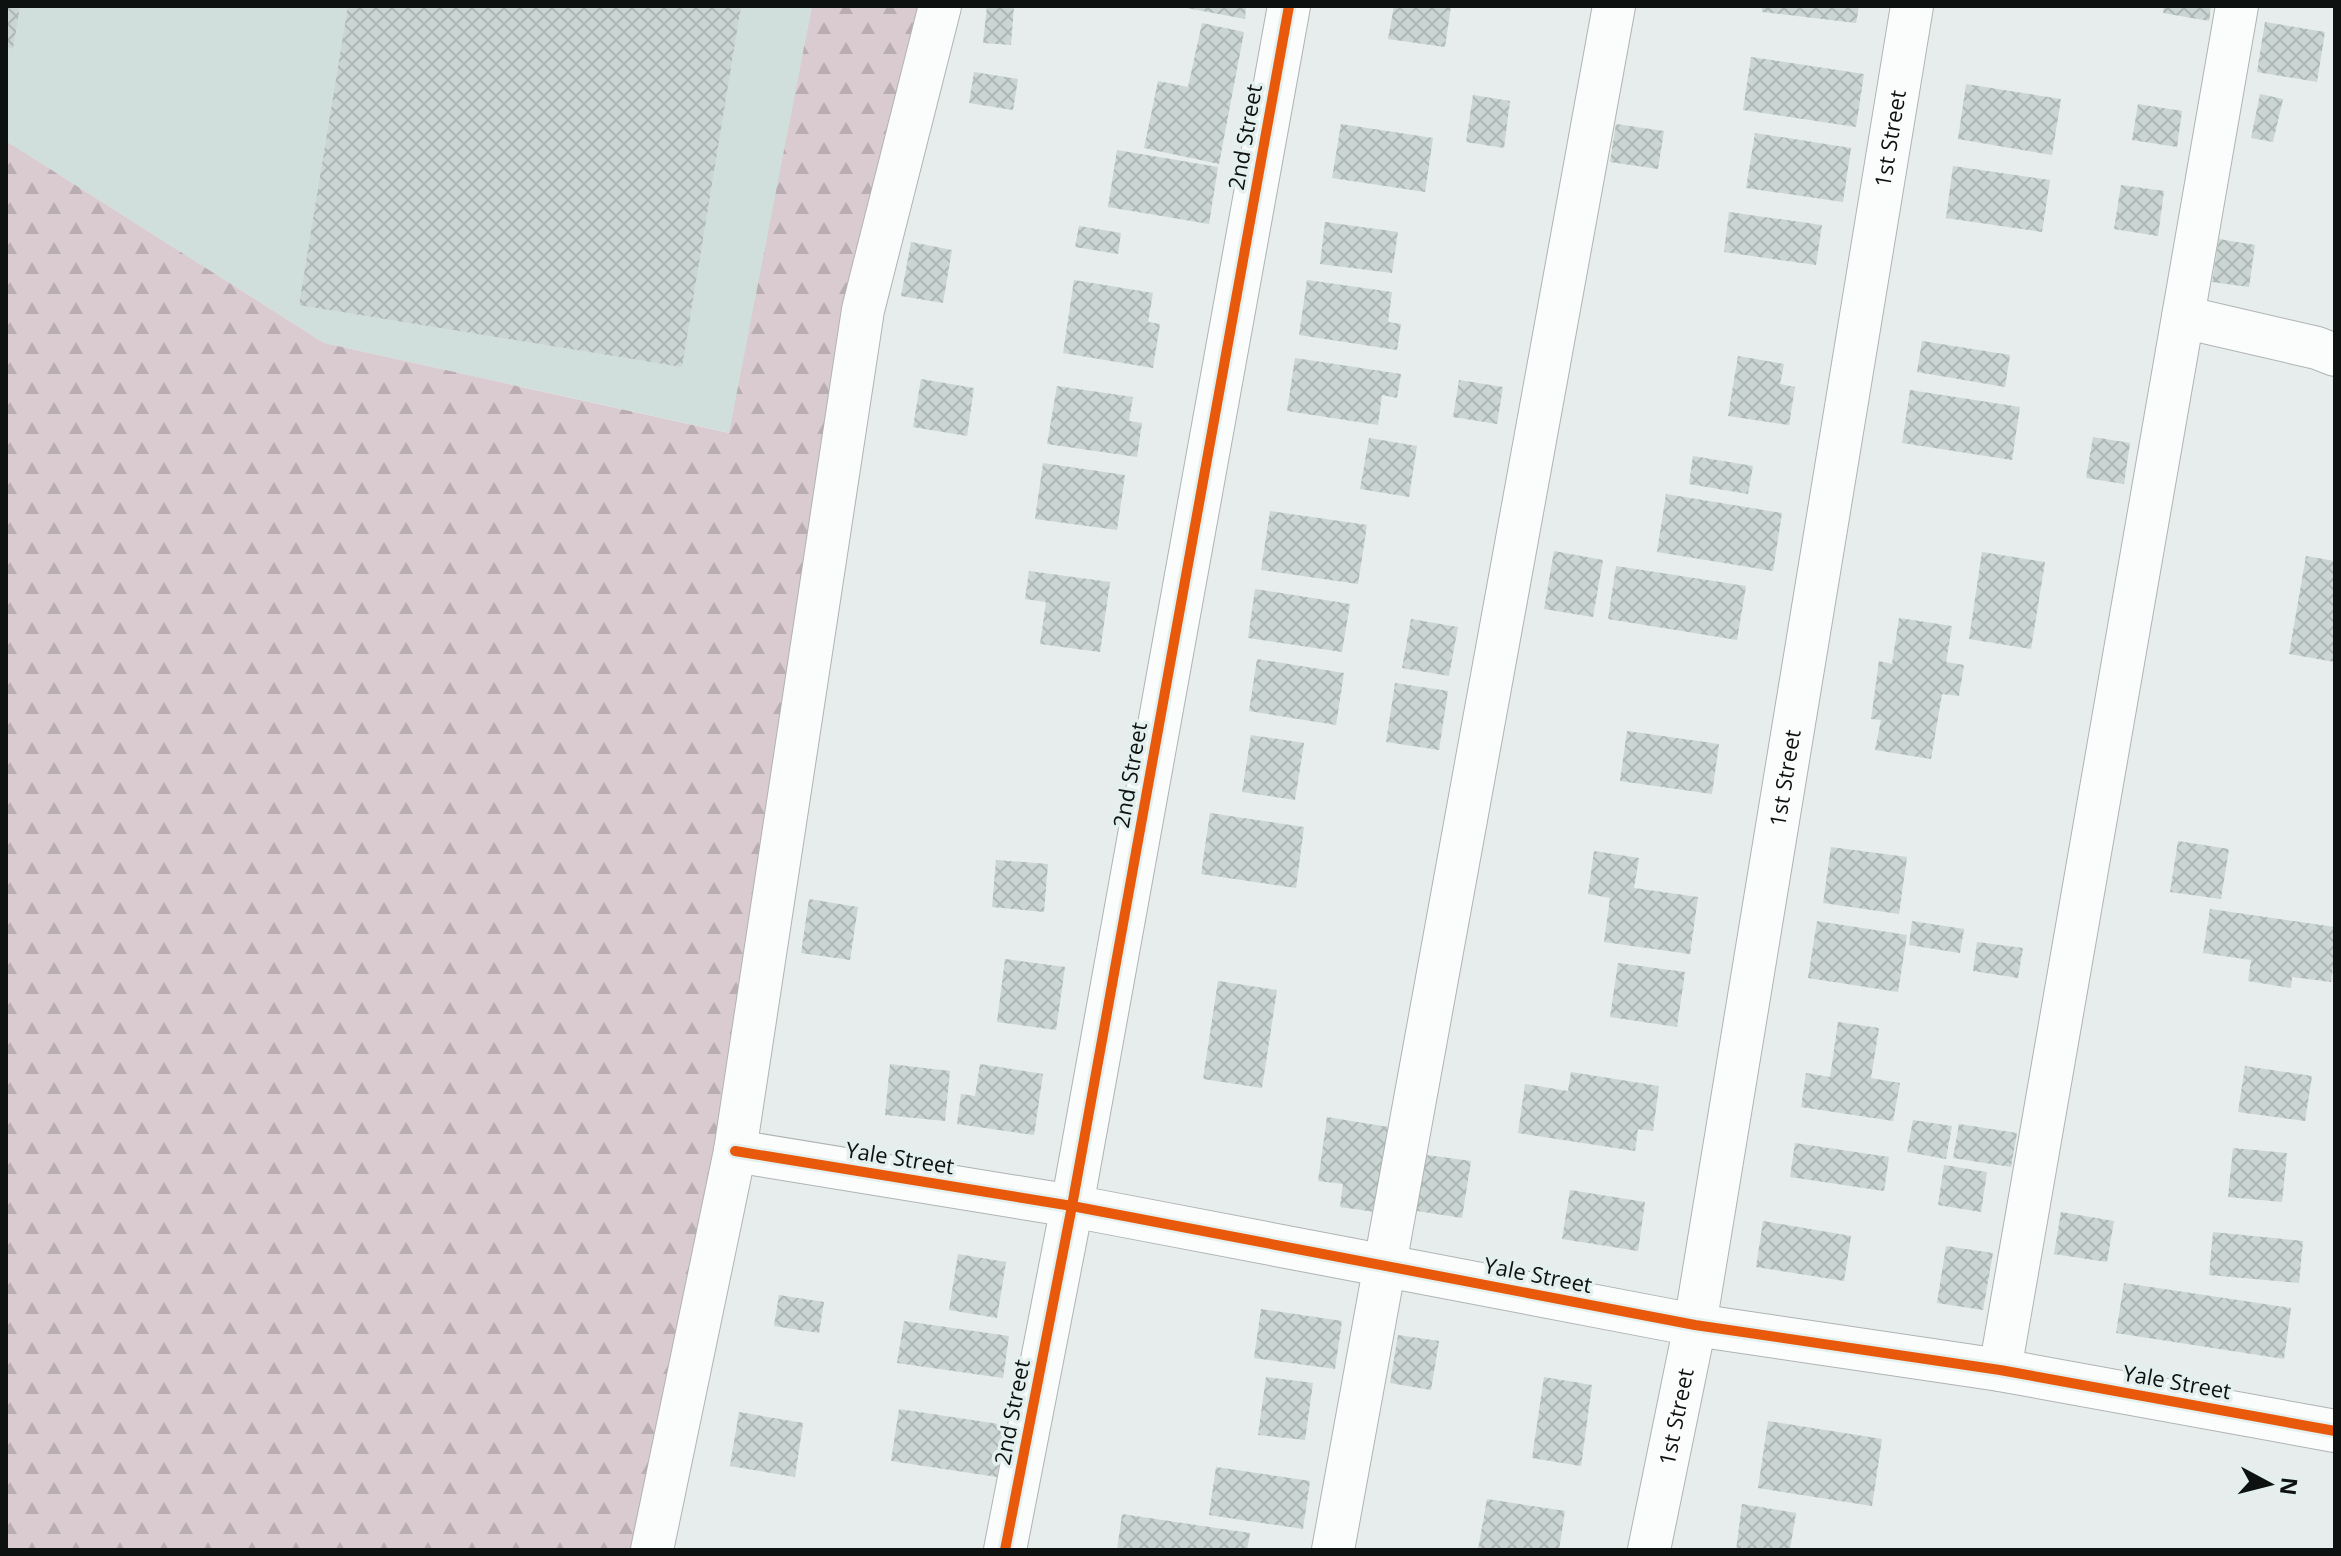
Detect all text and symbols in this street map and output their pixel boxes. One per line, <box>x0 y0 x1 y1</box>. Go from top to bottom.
street label: 2nd Street <box>1220 82 1268 192</box>
street label: 1st Street <box>1866 87 1912 189</box>
street label: 2nd Street <box>1105 720 1153 830</box>
street label: 1st Street <box>1761 727 1807 829</box>
street label: Yale Street <box>844 1134 957 1180</box>
street label: Yale Street <box>1482 1249 1595 1299</box>
street label: 2nd Street <box>986 1356 1036 1467</box>
street label: Yale Street <box>2121 1357 2234 1405</box>
street label: 1st Street <box>1651 1365 1700 1468</box>
north arrow <box>2229 1444 2309 1524</box>
text: N <box>2274 1476 2306 1497</box>

